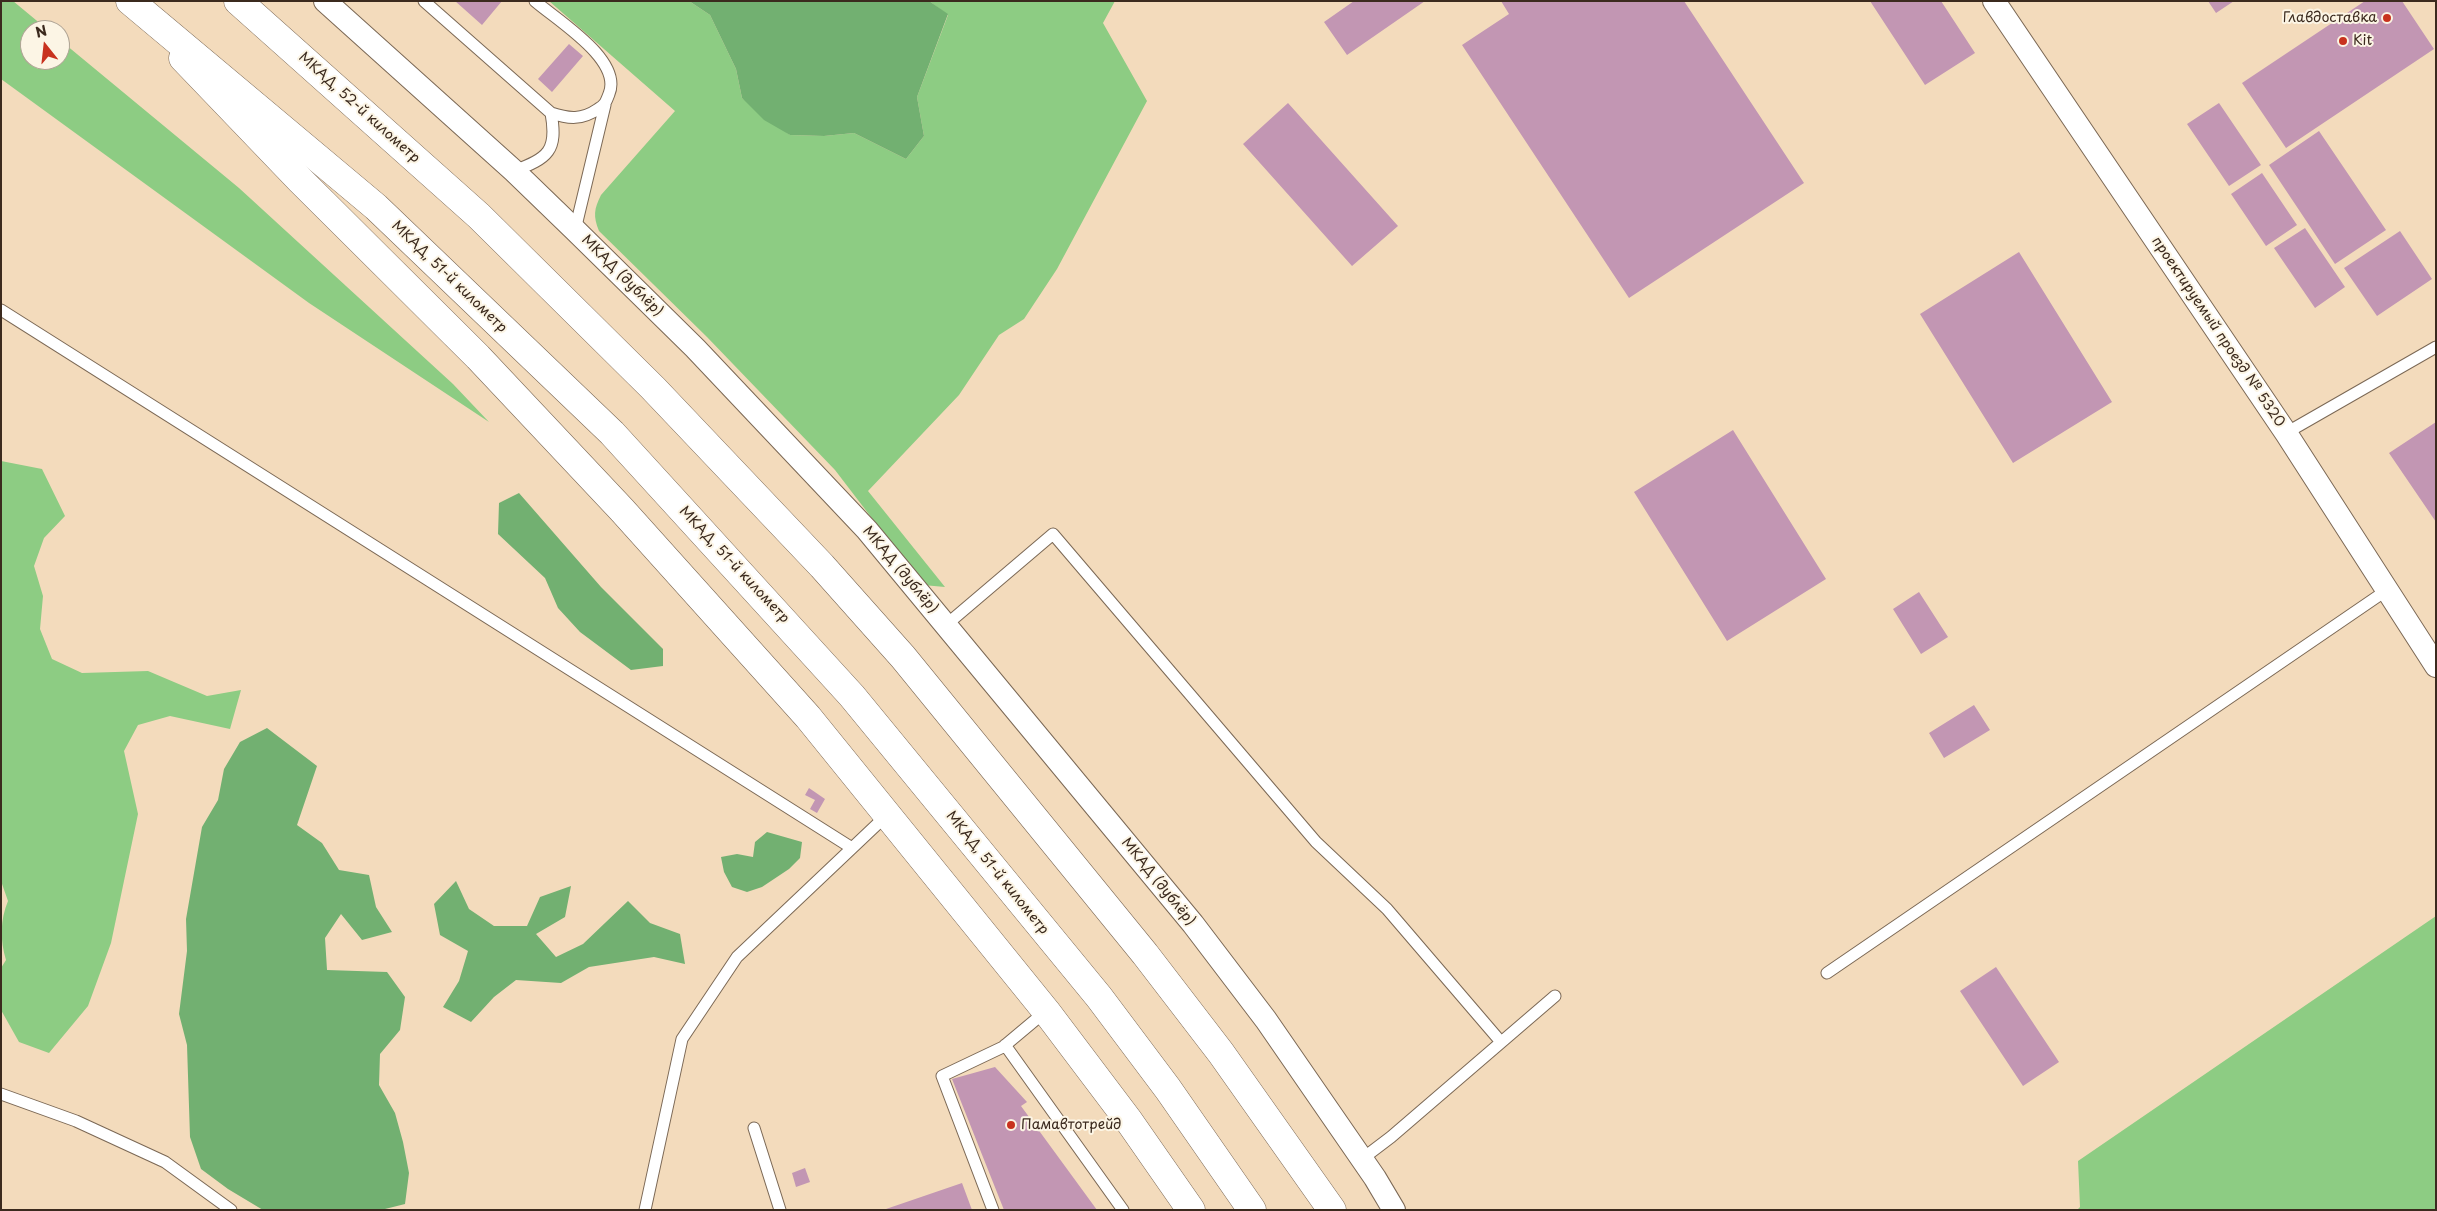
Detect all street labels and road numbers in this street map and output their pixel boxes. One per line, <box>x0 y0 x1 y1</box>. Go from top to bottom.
street label: МКАД, 52-й километр <box>295 49 423 167</box>
street label: МКАД, 51-й километр <box>388 218 510 336</box>
street label: МКАД (дублёр) <box>578 232 666 320</box>
street label: проектируемый проезд № 5320 <box>2148 234 2288 430</box>
street label: МКАД, 51-й километр <box>675 503 793 627</box>
street label: МКАД (дублёр) <box>859 523 941 617</box>
street label: МКАД, 51-й километр <box>942 808 1052 938</box>
street label: МКАД (дублёр) <box>1118 835 1198 929</box>

